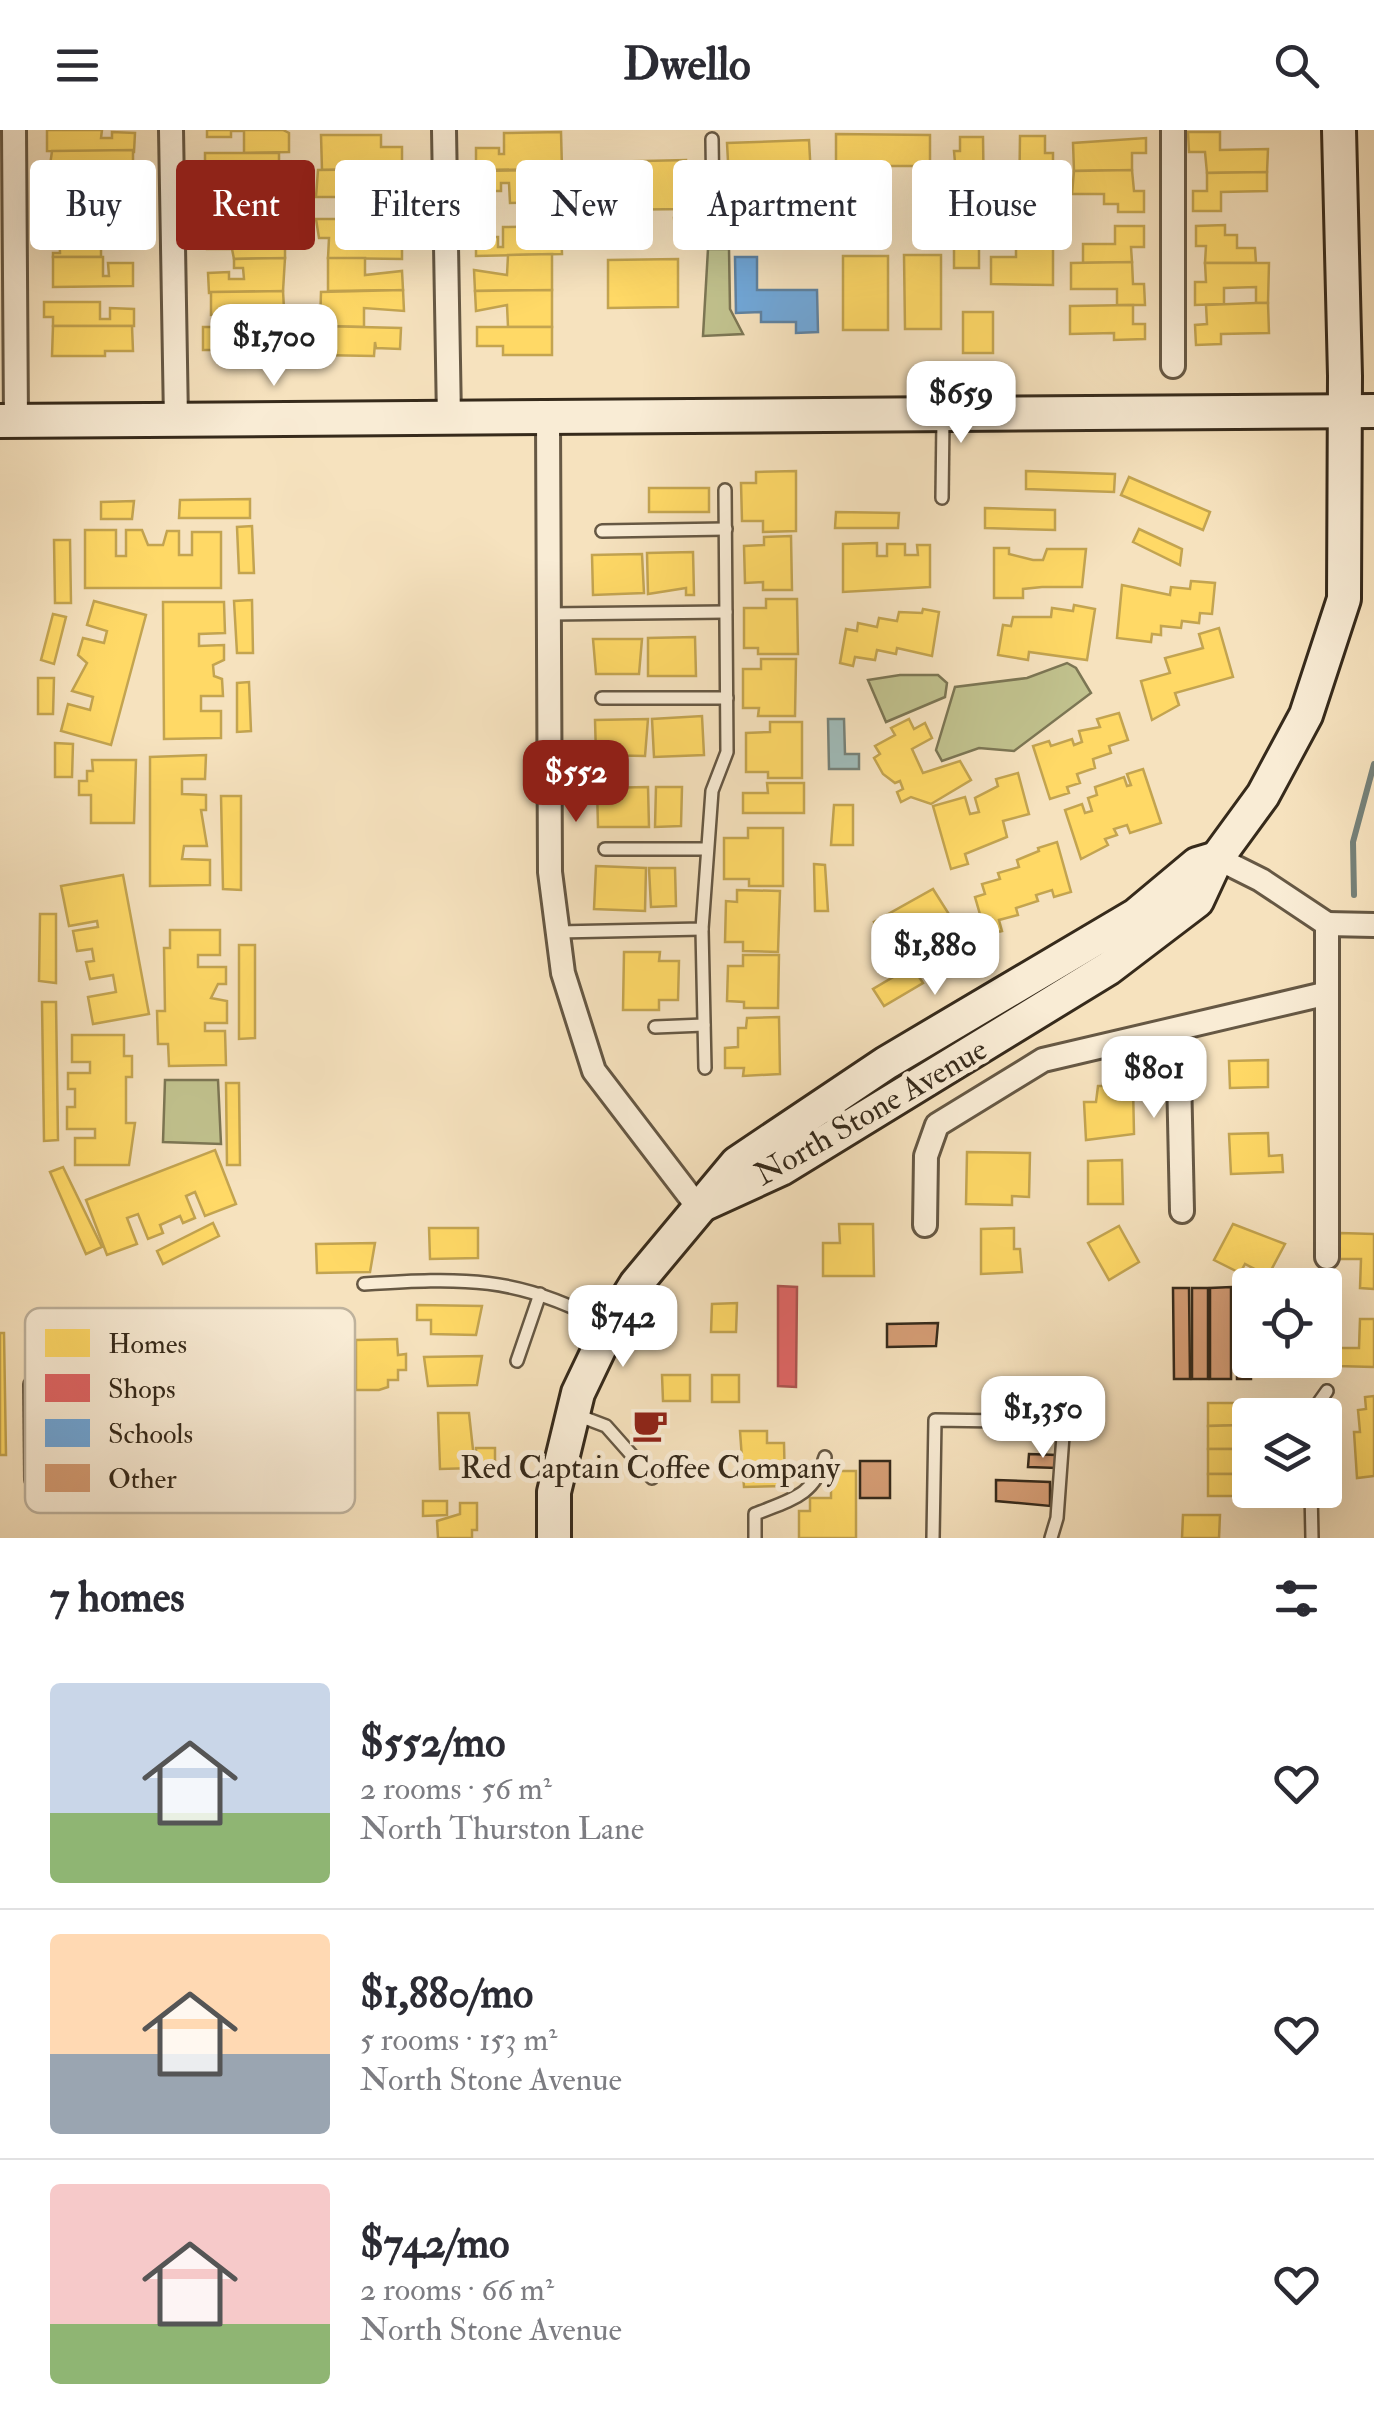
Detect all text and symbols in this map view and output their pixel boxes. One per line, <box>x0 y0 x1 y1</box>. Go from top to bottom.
text: Dwello <box>623 37 751 93</box>
icon: menu <box>50 38 105 93</box>
icon: search <box>1269 38 1324 93</box>
chip: Buy <box>30 160 156 250</box>
chip: Rent <box>176 160 315 250</box>
chip: Filters <box>335 160 496 250</box>
chip: New <box>516 160 653 250</box>
chip: Apartment <box>673 160 892 250</box>
chip: House <box>912 160 1072 250</box>
pin: $1,700 <box>193 304 355 389</box>
text: $1,700 <box>232 316 316 356</box>
pin: $659 <box>902 361 1020 446</box>
text: $659 <box>929 373 993 413</box>
pin: $552 <box>517 740 635 825</box>
text: $552 <box>545 752 607 792</box>
pin: $1,880 <box>854 913 1016 998</box>
text: $1,880 <box>893 925 977 965</box>
street label: North Stone Avenue <box>748 1029 994 1195</box>
pin: $801 <box>1095 1036 1213 1121</box>
text: $801 <box>1124 1048 1184 1088</box>
map controls <box>1232 1268 1342 1508</box>
button: locate <box>1232 1268 1342 1378</box>
pin: $742 <box>564 1285 682 1370</box>
text: $742 <box>590 1297 656 1337</box>
legend <box>25 1308 355 1513</box>
text: Homes <box>108 1327 187 1362</box>
text: Shops <box>108 1372 175 1407</box>
pin: $1,350 <box>962 1376 1124 1461</box>
text: $1,350 <box>1003 1388 1083 1428</box>
button: layers <box>1232 1398 1342 1508</box>
cafe icon: Red Captain Coffee Company <box>631 1406 669 1444</box>
text: Schools <box>108 1417 193 1452</box>
place label: Red Captain Coffee Company <box>460 1448 841 1488</box>
text: Other <box>108 1462 177 1497</box>
icon: filters <box>1269 1571 1324 1626</box>
text: 7 homes <box>50 1572 185 1624</box>
text: $552/mo <box>360 1717 505 1769</box>
icon: home <box>130 1723 250 1843</box>
icon: heart <box>1269 1756 1324 1811</box>
text: 2 rooms · 56 m² <box>360 1769 552 1809</box>
text: North Thurston Lane <box>360 1809 644 1849</box>
text: $1,880/mo <box>360 1968 533 2020</box>
icon: home <box>130 1974 250 2094</box>
icon: heart <box>1269 2007 1324 2062</box>
text: 5 rooms · 153 m² <box>360 2020 557 2060</box>
text: North Stone Avenue <box>360 2060 622 2100</box>
text: $742/mo <box>360 2218 509 2270</box>
icon: home <box>130 2224 250 2344</box>
icon: heart <box>1269 2257 1324 2312</box>
text: 2 rooms · 66 m² <box>360 2270 554 2310</box>
text: North Stone Avenue <box>360 2310 622 2350</box>

